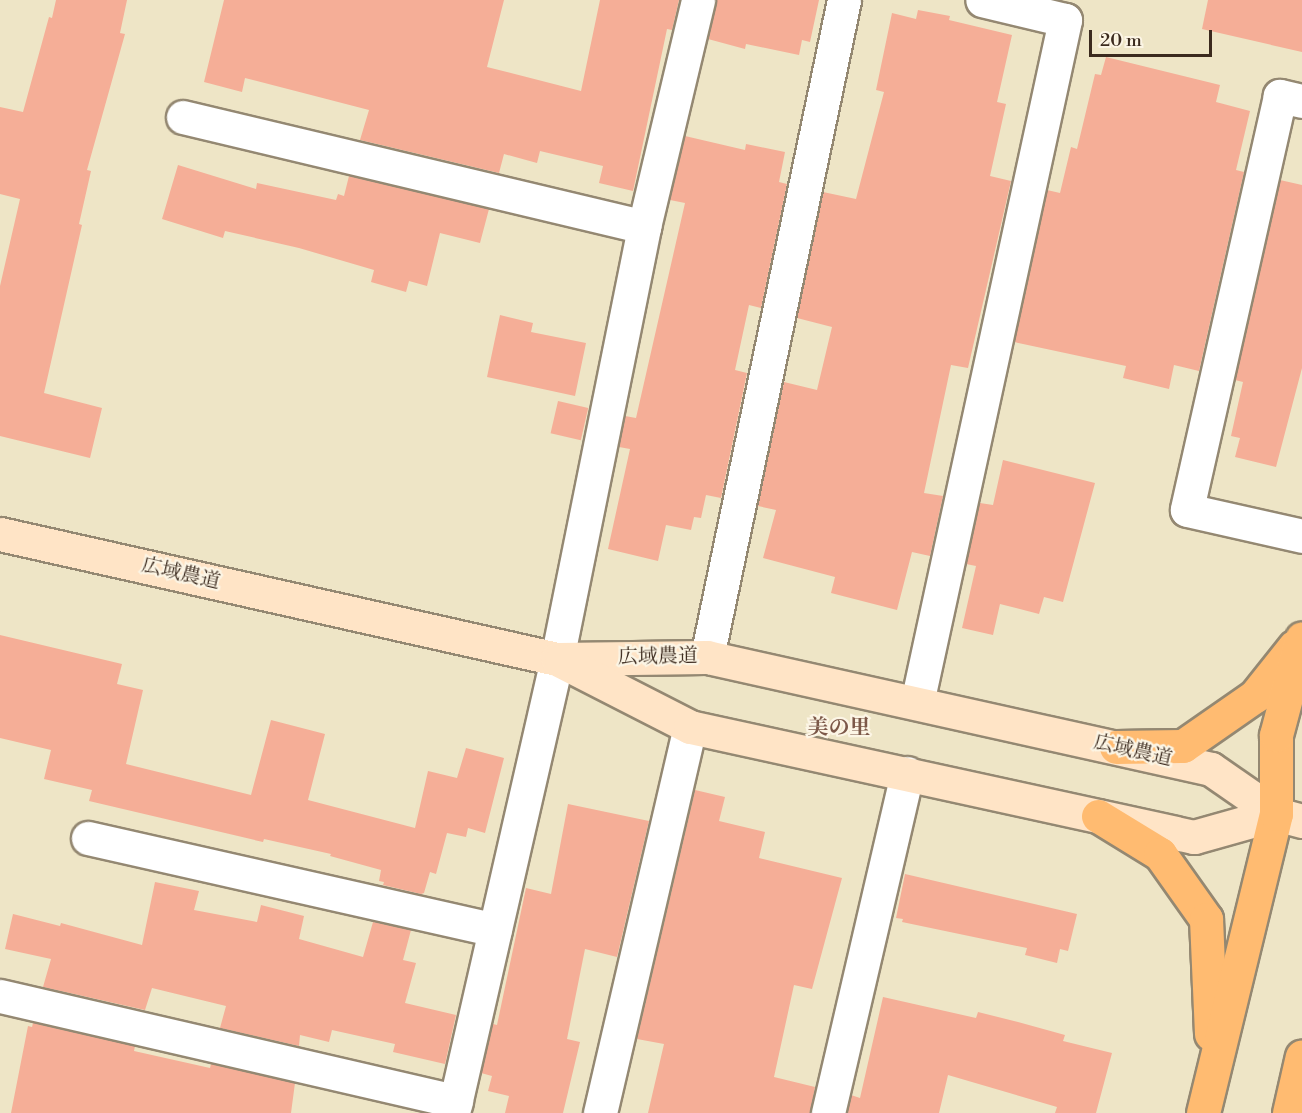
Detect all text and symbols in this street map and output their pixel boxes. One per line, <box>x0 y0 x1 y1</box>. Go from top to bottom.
scale bar <box>1092 18 1215 56</box>
text: 20 m <box>1100 29 1142 52</box>
street label: 広域農道 <box>139 553 223 595</box>
street label: 広域農道 <box>618 644 698 670</box>
district label: 美の里 <box>808 715 870 741</box>
street label: 広域農道 <box>1091 730 1175 772</box>

